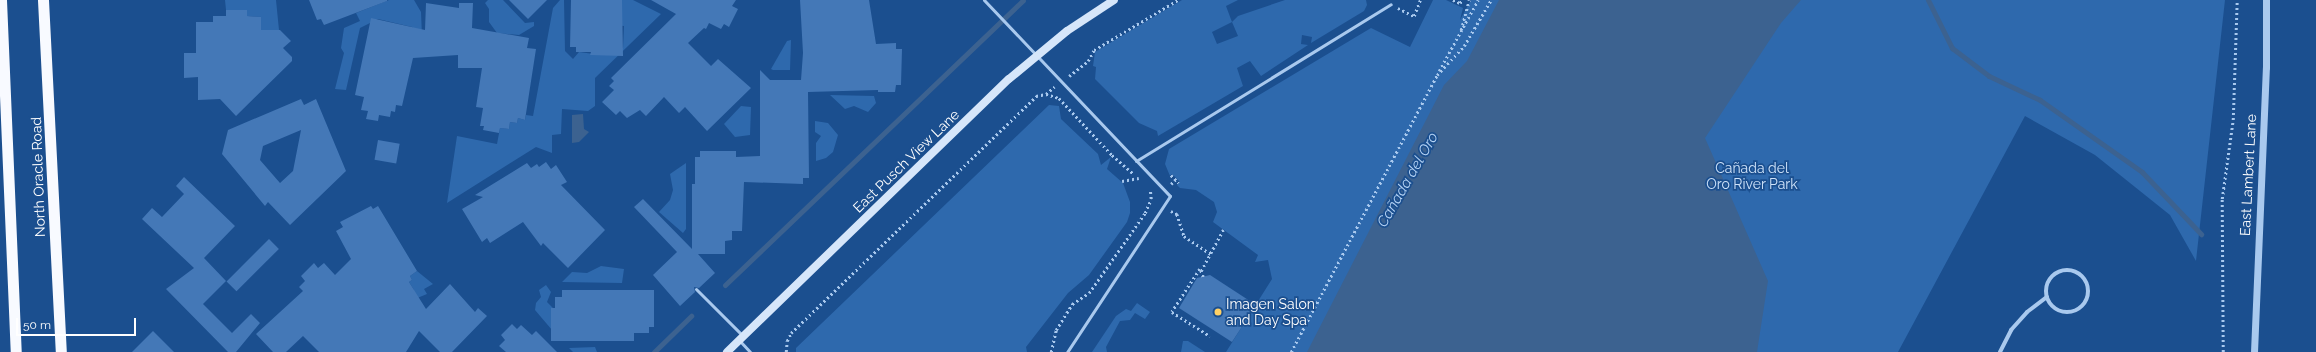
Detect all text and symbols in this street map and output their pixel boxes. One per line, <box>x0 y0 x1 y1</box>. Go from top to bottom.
street label: East Pusch View Lane <box>849 106 963 216</box>
street label: East Lambert Lane <box>2236 114 2260 236</box>
street label: North Oracle Road <box>28 117 48 237</box>
water label: Cañada del Oro <box>1373 129 1443 231</box>
park label: Cañada del Oro River Park <box>1706 160 1798 192</box>
place label: Imagen Salon and Day Spa <box>1226 296 1315 328</box>
marker: Imagen Salon and Day Spa <box>1213 307 1223 317</box>
scale bar <box>18 310 138 336</box>
text: 50 m <box>23 318 51 332</box>

